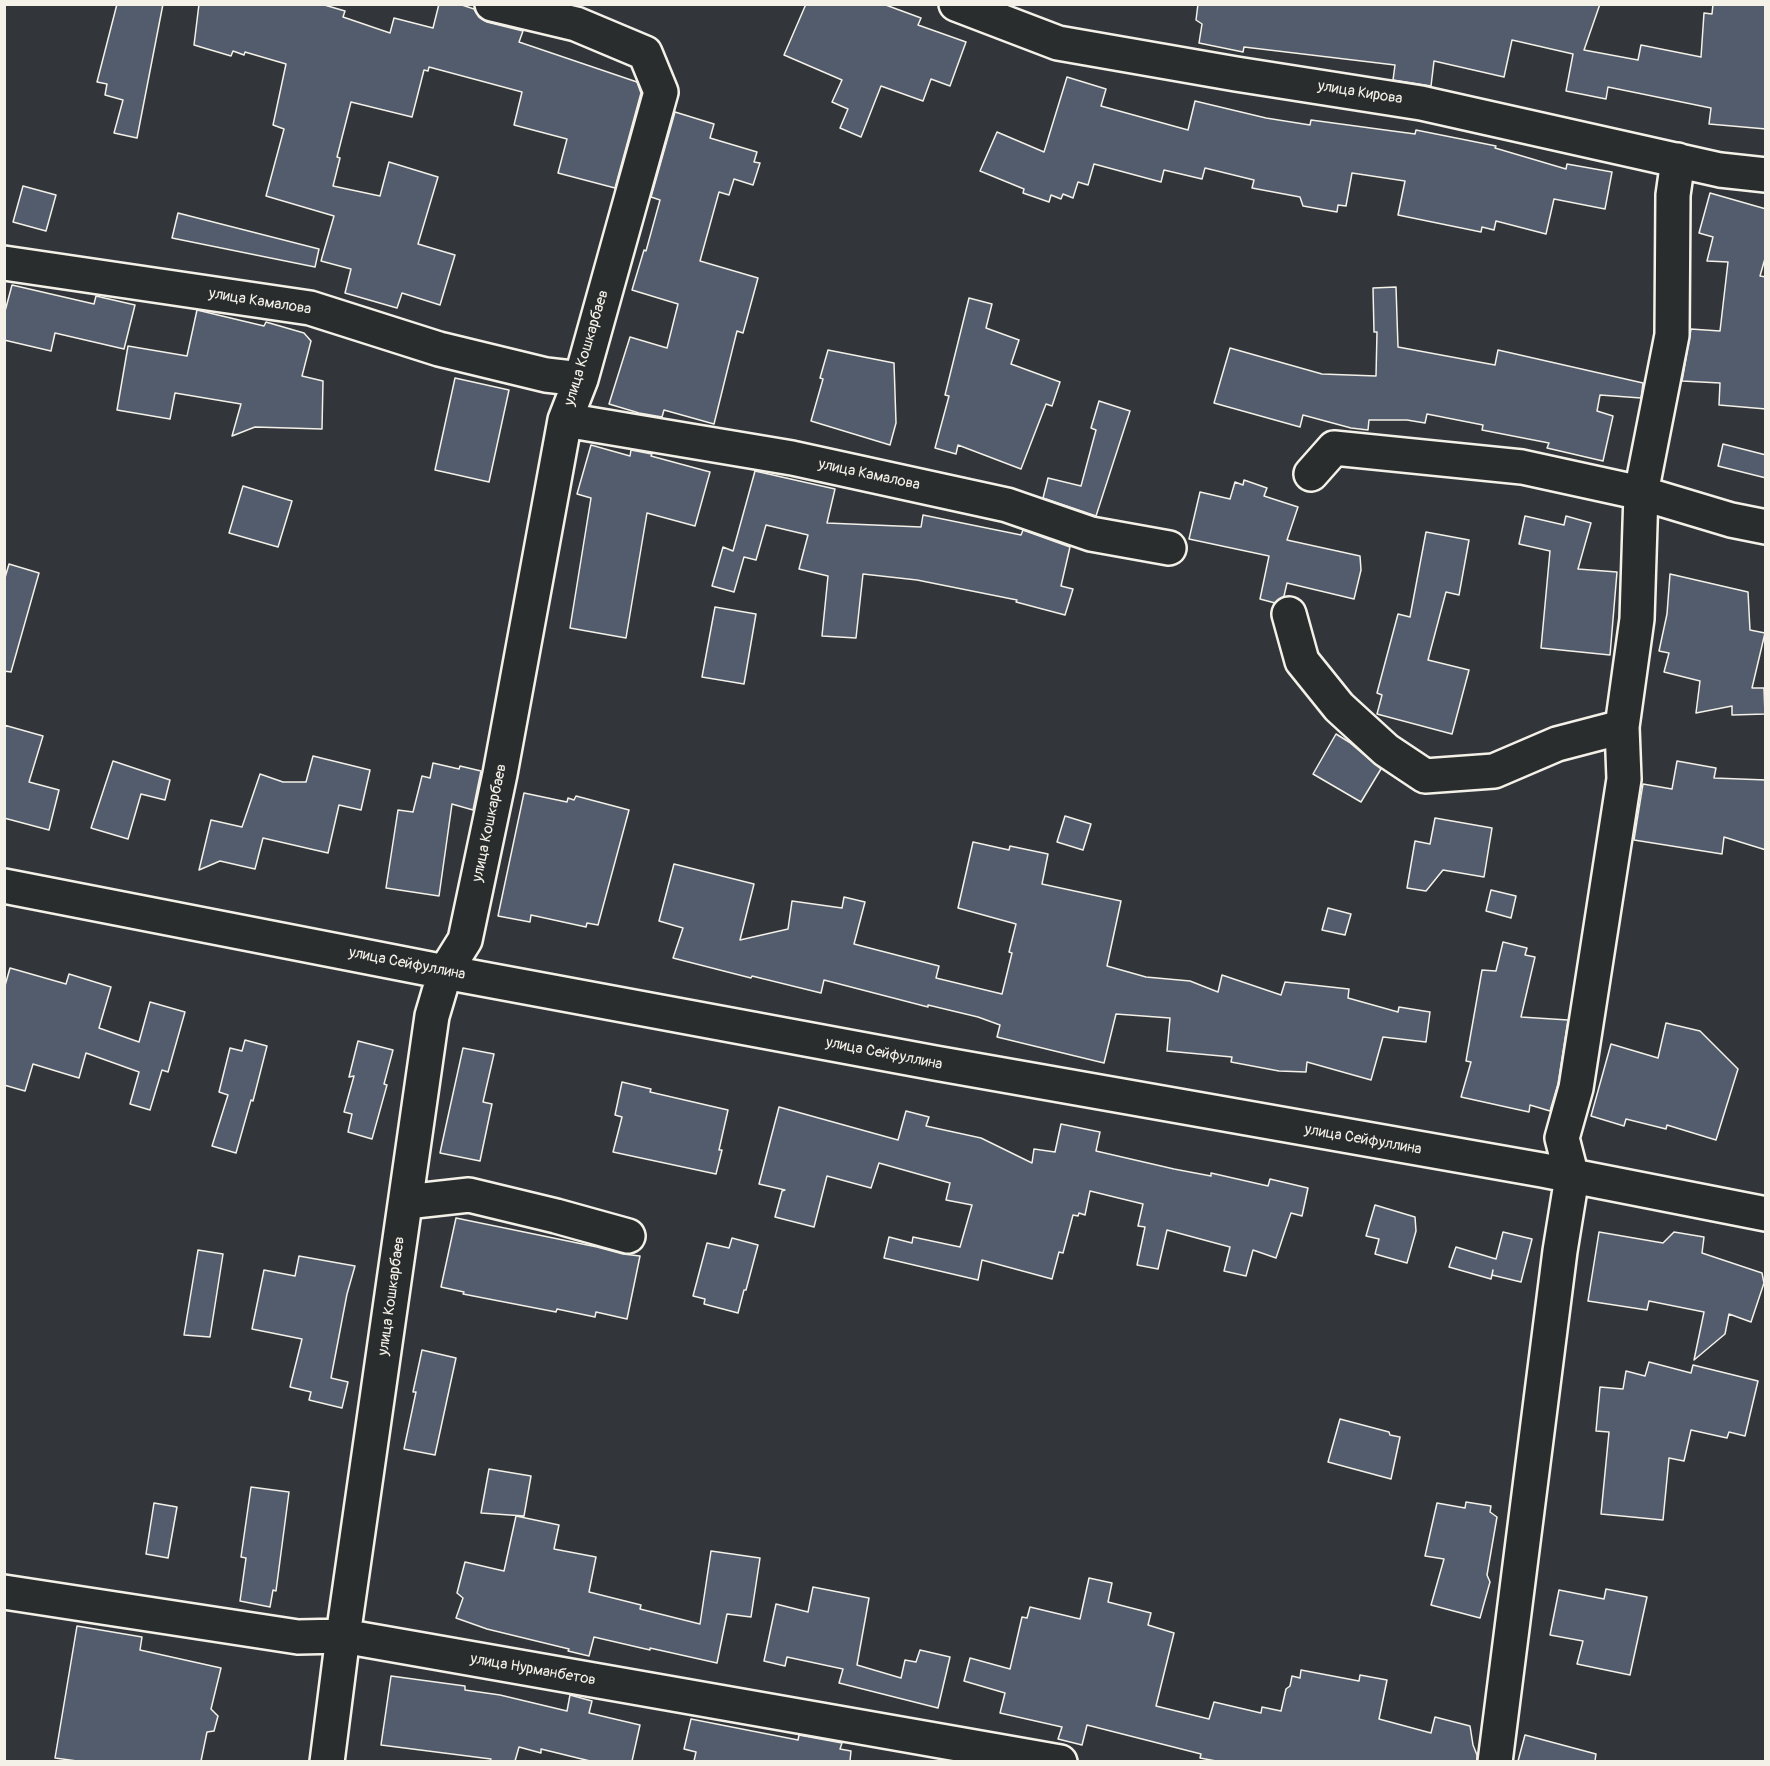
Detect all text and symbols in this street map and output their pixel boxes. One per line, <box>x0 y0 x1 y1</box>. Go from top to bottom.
street label: улица Кирова <box>1316 77 1404 109</box>
street label: улица Камалова <box>208 285 312 319</box>
street label: улица Кошкарбаев <box>561 288 613 408</box>
street label: улица Камалова <box>817 455 921 495</box>
street label: улица Кошкарбаев <box>469 762 511 884</box>
street label: улица Сейфуллина <box>347 944 467 984</box>
street label: улица Сейфуллина <box>824 1034 944 1074</box>
street label: улица Сейфуллина <box>1303 1121 1423 1159</box>
street label: улица Кошкарбаев <box>375 1235 409 1357</box>
street label: улица Нурманбетов <box>469 1650 597 1690</box>

